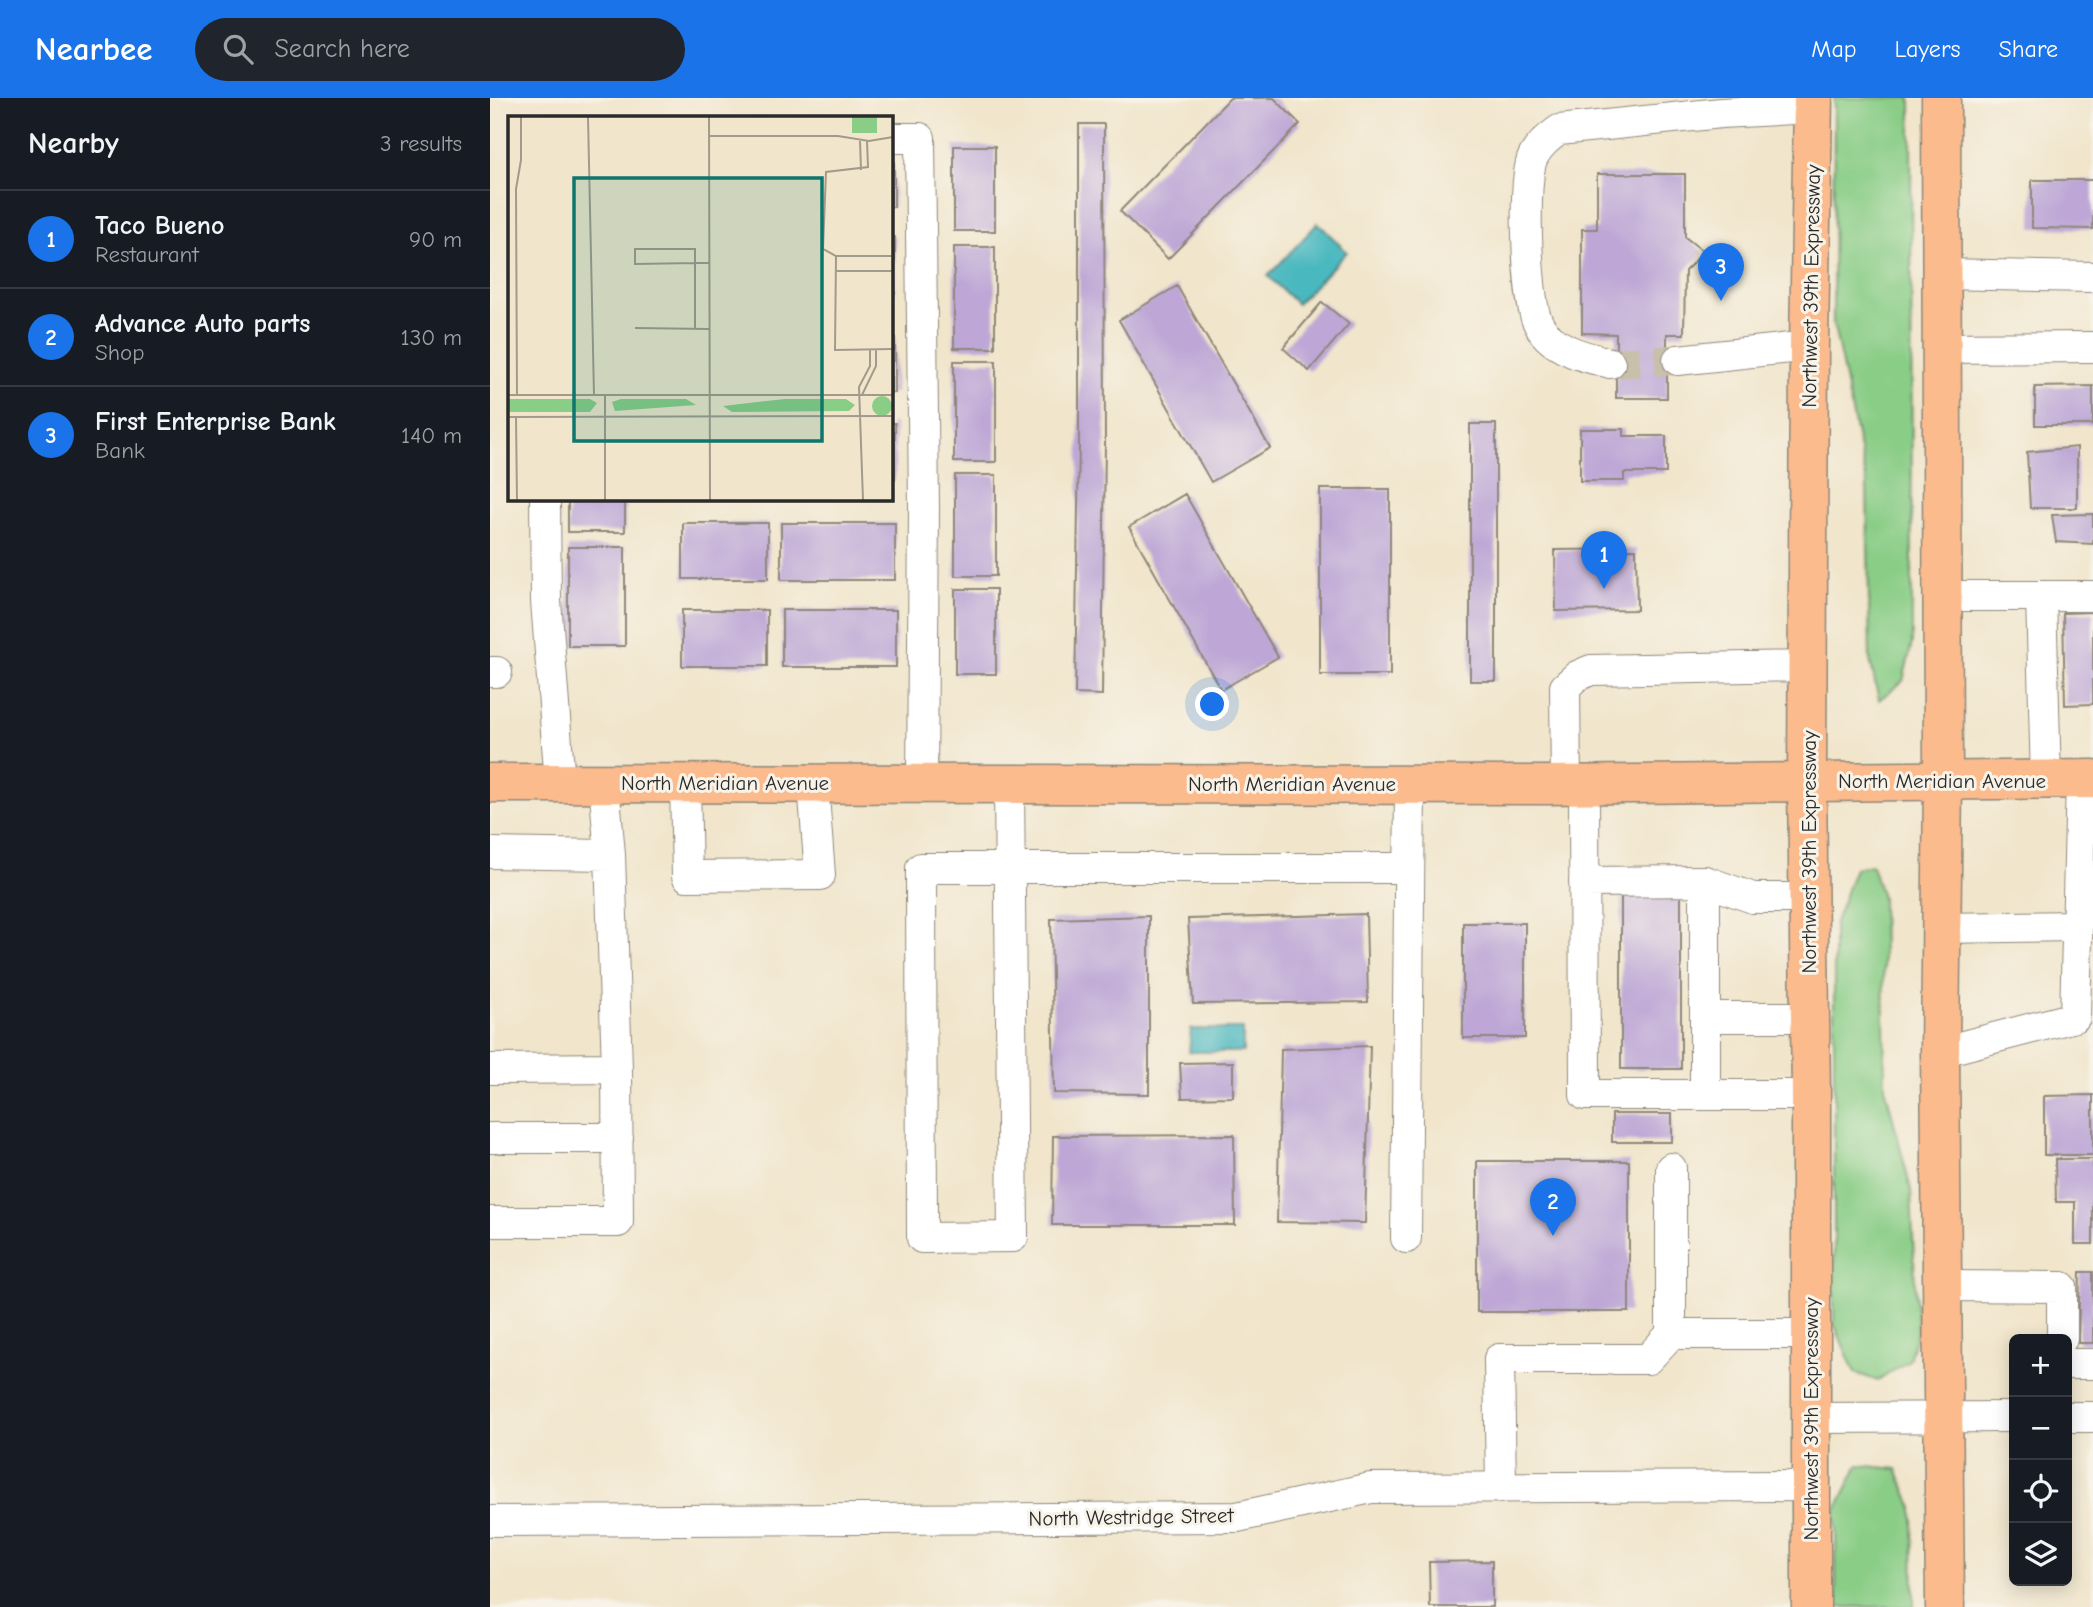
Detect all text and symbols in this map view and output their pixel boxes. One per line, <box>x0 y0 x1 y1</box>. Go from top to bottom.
search box <box>195 18 685 81</box>
text: Nearbee <box>35 30 153 68</box>
icon: search <box>219 30 257 68</box>
text: Search here <box>275 34 410 64</box>
text: Map <box>1811 35 1857 63</box>
text: Layers <box>1895 35 1960 63</box>
text: Share <box>1998 35 2058 63</box>
inset map <box>508 116 892 500</box>
text: Nearby <box>28 126 119 161</box>
text: 3 results <box>380 130 462 157</box>
street label: Northwest 39th Expressway <box>1797 164 1825 408</box>
text: Taco Bueno <box>95 211 224 241</box>
text: 1 <box>46 226 56 253</box>
text: 90 m <box>409 226 462 253</box>
text: Restaurant <box>95 241 199 268</box>
pin: 3 <box>1698 243 1744 301</box>
text: Advance Auto parts <box>95 309 310 339</box>
text: 2 <box>45 324 57 351</box>
text: 130 m <box>401 324 462 351</box>
text: Shop <box>95 339 144 366</box>
text: First Enterprise Bank <box>95 407 336 437</box>
text: 3 <box>45 422 57 449</box>
text: 140 m <box>401 422 462 449</box>
text: Bank <box>95 437 145 464</box>
pin: 1 <box>1581 531 1627 589</box>
your location <box>1195 687 1229 721</box>
street label: Northwest 39th Expressway <box>1797 730 1821 974</box>
street label: North Meridian Avenue <box>1838 769 2046 793</box>
street label: North Meridian Avenue <box>621 771 829 795</box>
street label: North Meridian Avenue <box>1188 772 1396 796</box>
pin: 2 <box>1530 1178 1576 1236</box>
street label: Northwest 39th Expressway <box>1799 1297 1823 1541</box>
map controls <box>2009 1334 2072 1586</box>
button: + <box>2009 1334 2072 1397</box>
button: − <box>2009 1397 2072 1460</box>
button: locate <box>2009 1460 2072 1523</box>
street label: North Westridge Street <box>1028 1503 1235 1531</box>
button: layers <box>2009 1523 2072 1586</box>

